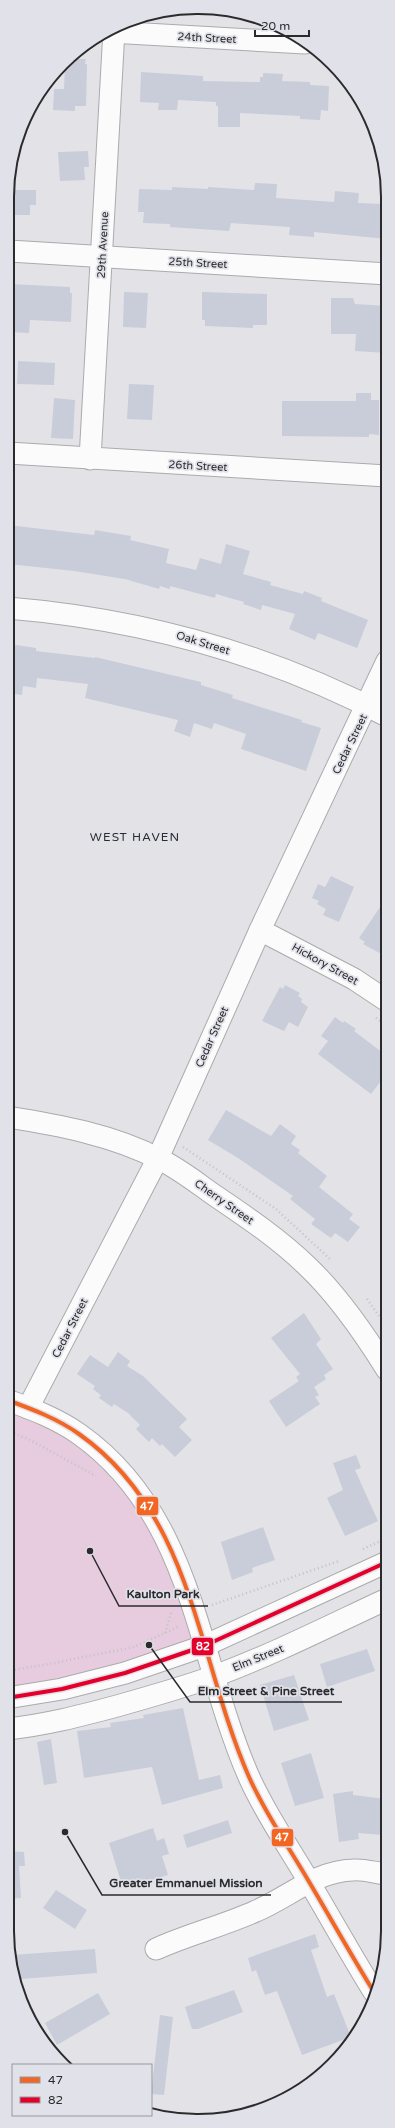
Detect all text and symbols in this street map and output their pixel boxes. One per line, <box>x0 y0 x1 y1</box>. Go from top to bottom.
scale bar <box>255 12 309 38</box>
text: 20 m <box>261 19 290 33</box>
street label: 24th Street <box>177 30 237 46</box>
street label: 29th Avenue <box>95 211 111 279</box>
street label: 25th Street <box>168 255 228 271</box>
street label: 26th Street <box>168 458 228 474</box>
street label: Oak Street <box>175 629 231 657</box>
street label: Cedar Street <box>330 712 370 776</box>
district label: WEST HAVEN <box>90 830 180 844</box>
street label: Hickory Street <box>290 940 360 988</box>
street label: Cedar Street <box>193 1005 231 1069</box>
street label: Cherry Street <box>192 1177 256 1227</box>
street label: Cedar Street <box>49 1296 91 1360</box>
line badge: 47 <box>136 1496 159 1516</box>
text: 47 <box>140 1500 154 1513</box>
callout: Kaulton Park <box>119 1582 208 1606</box>
text: Kaulton Park <box>127 1587 200 1601</box>
line badge: 82 <box>191 1637 214 1656</box>
text: 82 <box>196 1640 210 1653</box>
street label: Elm Street <box>230 1642 286 1674</box>
callout: Elm Street & Pine Street <box>190 1678 342 1702</box>
text: Elm Street & Pine Street <box>198 1684 335 1698</box>
line badge: 47 <box>271 1828 294 1847</box>
text: 47 <box>275 1831 289 1844</box>
callout: Greater Emmanuel Mission <box>102 1871 271 1895</box>
text: Greater Emmanuel Mission <box>109 1876 263 1890</box>
legend <box>12 2064 152 2116</box>
text: 47 <box>48 2073 63 2087</box>
text: 82 <box>48 2093 63 2107</box>

